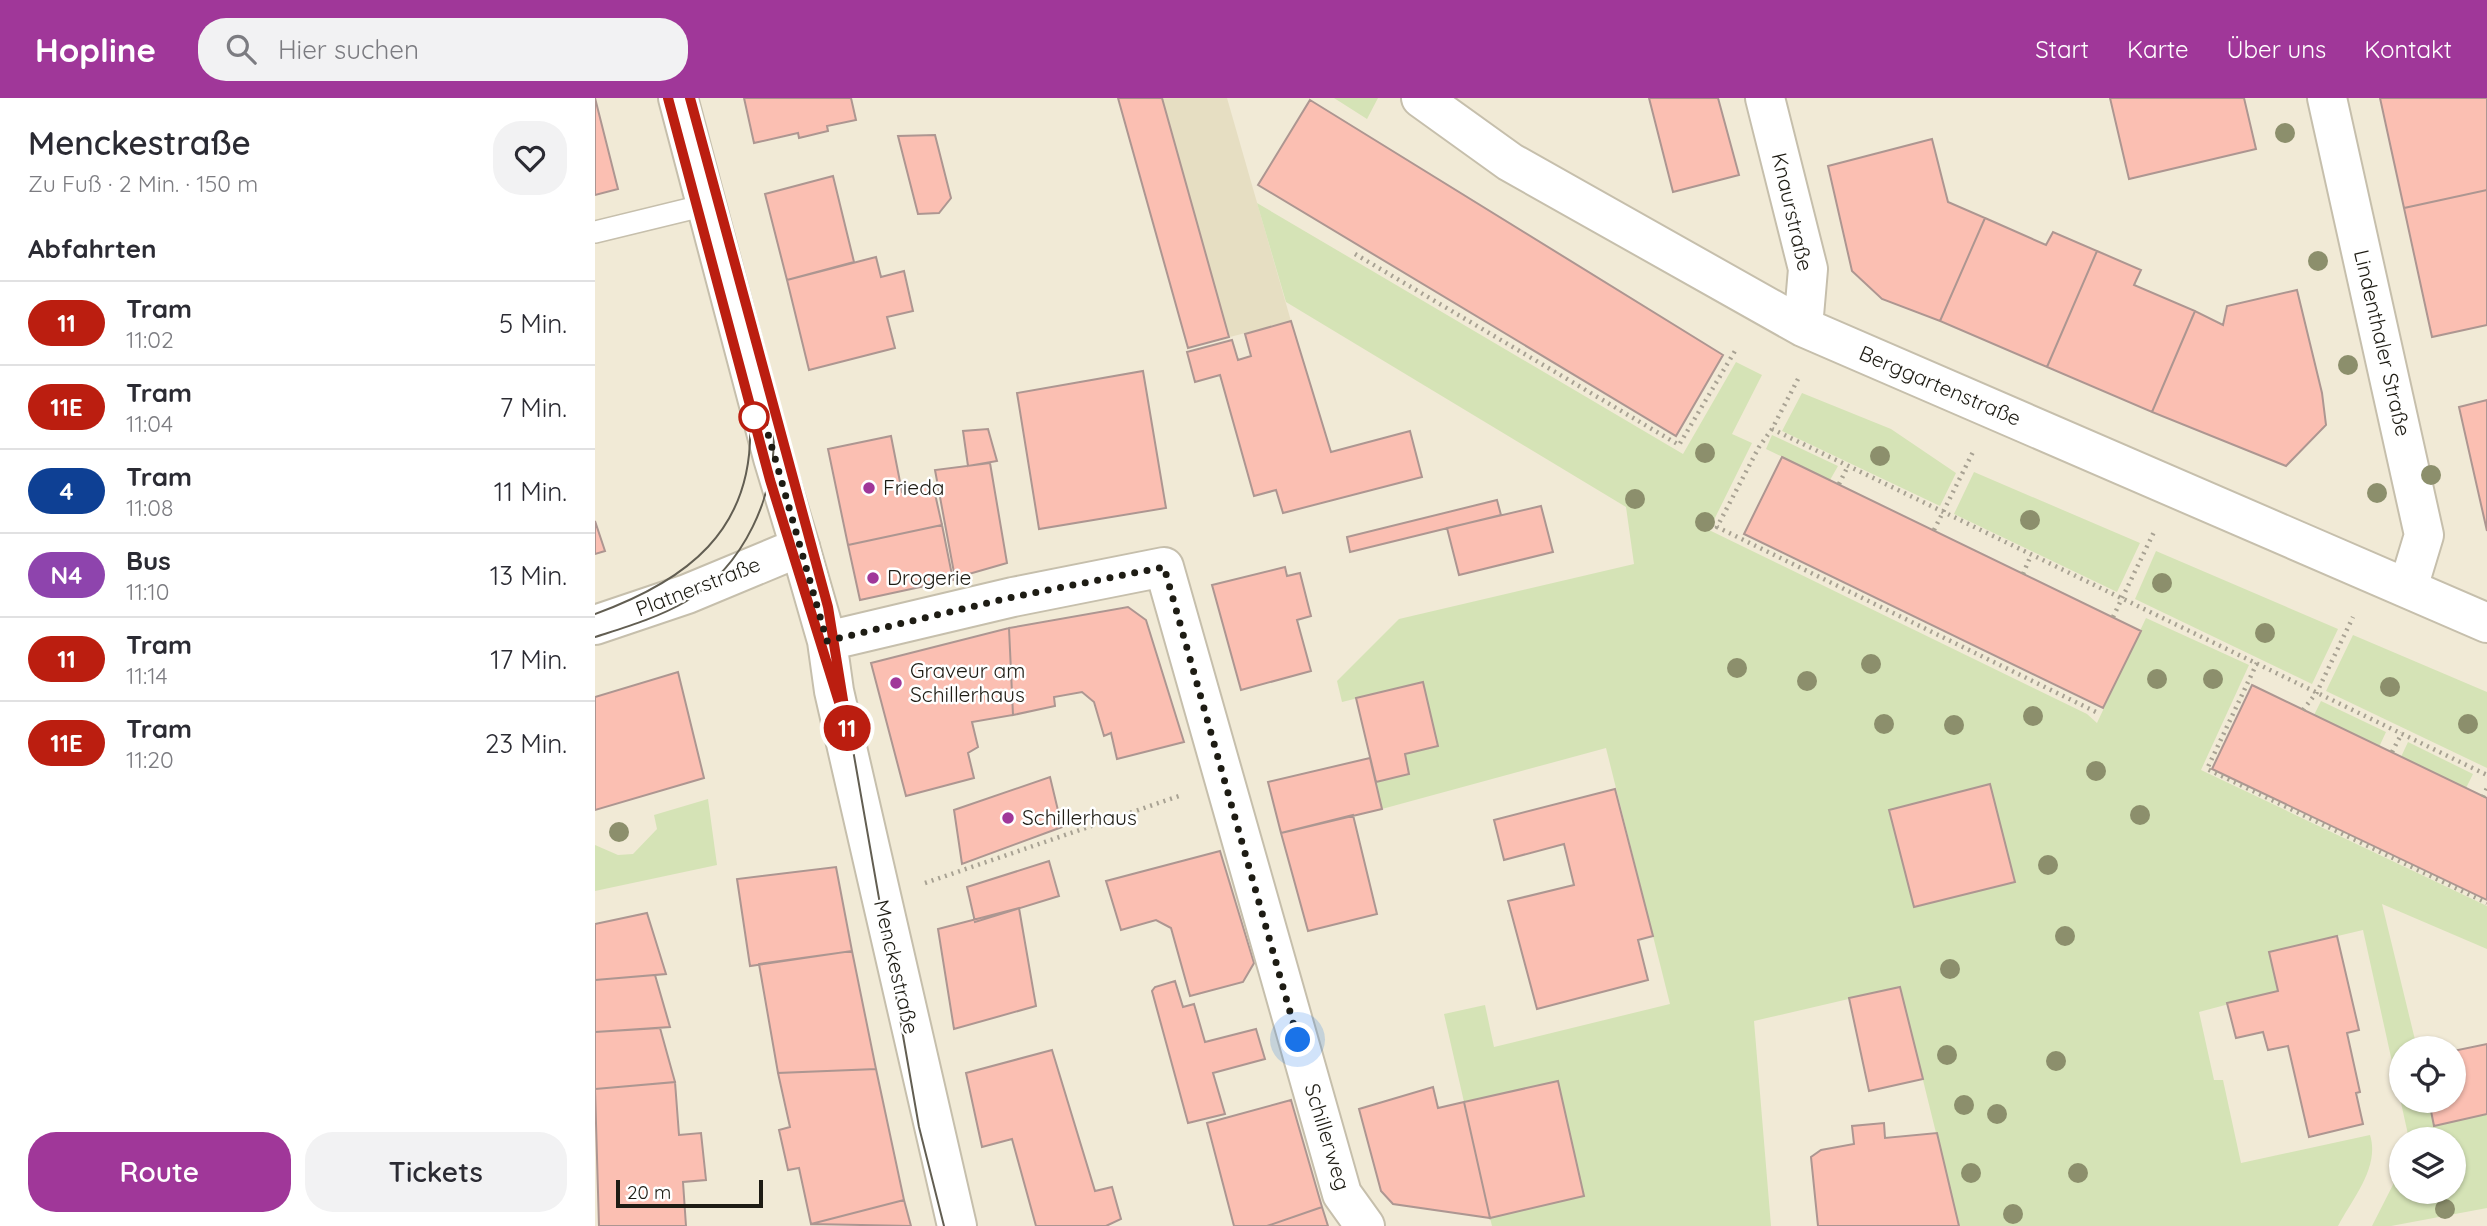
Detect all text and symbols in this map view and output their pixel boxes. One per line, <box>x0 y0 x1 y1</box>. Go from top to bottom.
search box <box>198 18 688 81</box>
text: Hopline <box>35 29 156 70</box>
icon: search <box>222 30 260 68</box>
text: Hier suchen <box>278 33 419 66</box>
text: Start <box>2035 34 2089 64</box>
text: Karte <box>2127 34 2188 64</box>
text: Über uns <box>2226 34 2326 64</box>
text: Kontakt <box>2364 34 2452 64</box>
button: heart <box>493 121 567 195</box>
text: Menckestraße <box>28 122 251 163</box>
street label: Knaurstraße <box>1767 150 1819 274</box>
text: Zu Fuß · 2 Min. · 150 m <box>28 169 258 198</box>
text: Abfahrten <box>28 232 157 265</box>
street label: Lindenthaler Straße <box>2349 247 2417 439</box>
text: Tram <box>126 292 192 325</box>
text: 5 Min. <box>499 307 567 340</box>
text: 11 <box>57 308 76 338</box>
text: 11:02 <box>126 325 174 354</box>
street label: Berggartenstraße <box>1856 339 2025 431</box>
text: Tram <box>126 376 192 409</box>
text: 7 Min. <box>500 391 567 424</box>
text: 11E <box>50 392 83 422</box>
unlabelled marker <box>739 402 769 432</box>
text: 11:04 <box>126 409 173 438</box>
text: Tram <box>126 460 192 493</box>
place label: Frieda <box>883 474 945 500</box>
text: 11 Min. <box>494 475 567 508</box>
text: 4 <box>59 476 74 506</box>
marker: Frieda <box>861 480 877 496</box>
text: 11:08 <box>126 493 173 522</box>
text: Bus <box>126 544 171 577</box>
street label: Platnerstraße <box>632 550 764 622</box>
text: 13 Min. <box>490 559 567 592</box>
text: N4 <box>51 560 82 590</box>
place label: Drogerie <box>887 564 971 590</box>
marker: Drogerie <box>865 570 881 586</box>
text: 11:10 <box>126 577 170 606</box>
text: Tram <box>126 628 192 661</box>
text: 17 Min. <box>490 643 567 676</box>
text: 11 <box>57 644 76 674</box>
place label: Graveur am Schillerhaus <box>910 657 1025 707</box>
text: 11:14 <box>126 661 168 690</box>
marker: Graveur am Schillerhaus <box>888 675 904 691</box>
line badge: 11 <box>815 705 879 751</box>
text: Tram <box>126 712 192 745</box>
text: 11 <box>838 713 856 743</box>
text: 23 Min. <box>485 727 567 760</box>
text: 11E <box>50 728 83 758</box>
text: 11:20 <box>126 745 174 774</box>
place label: Schillerhaus <box>1022 804 1137 830</box>
marker: Schillerhaus <box>1000 810 1016 826</box>
street label: Menckestraße <box>869 897 925 1036</box>
your location <box>1280 1022 1315 1057</box>
map controls <box>2389 1036 2466 1204</box>
button: locate <box>2389 1036 2466 1113</box>
street label: Schillerweg <box>1299 1080 1357 1193</box>
button: layers <box>2389 1127 2466 1204</box>
button: Route <box>28 1132 291 1212</box>
button: Tickets <box>305 1132 567 1212</box>
scale bar <box>616 1177 763 1209</box>
text: 20 m <box>627 1180 671 1204</box>

